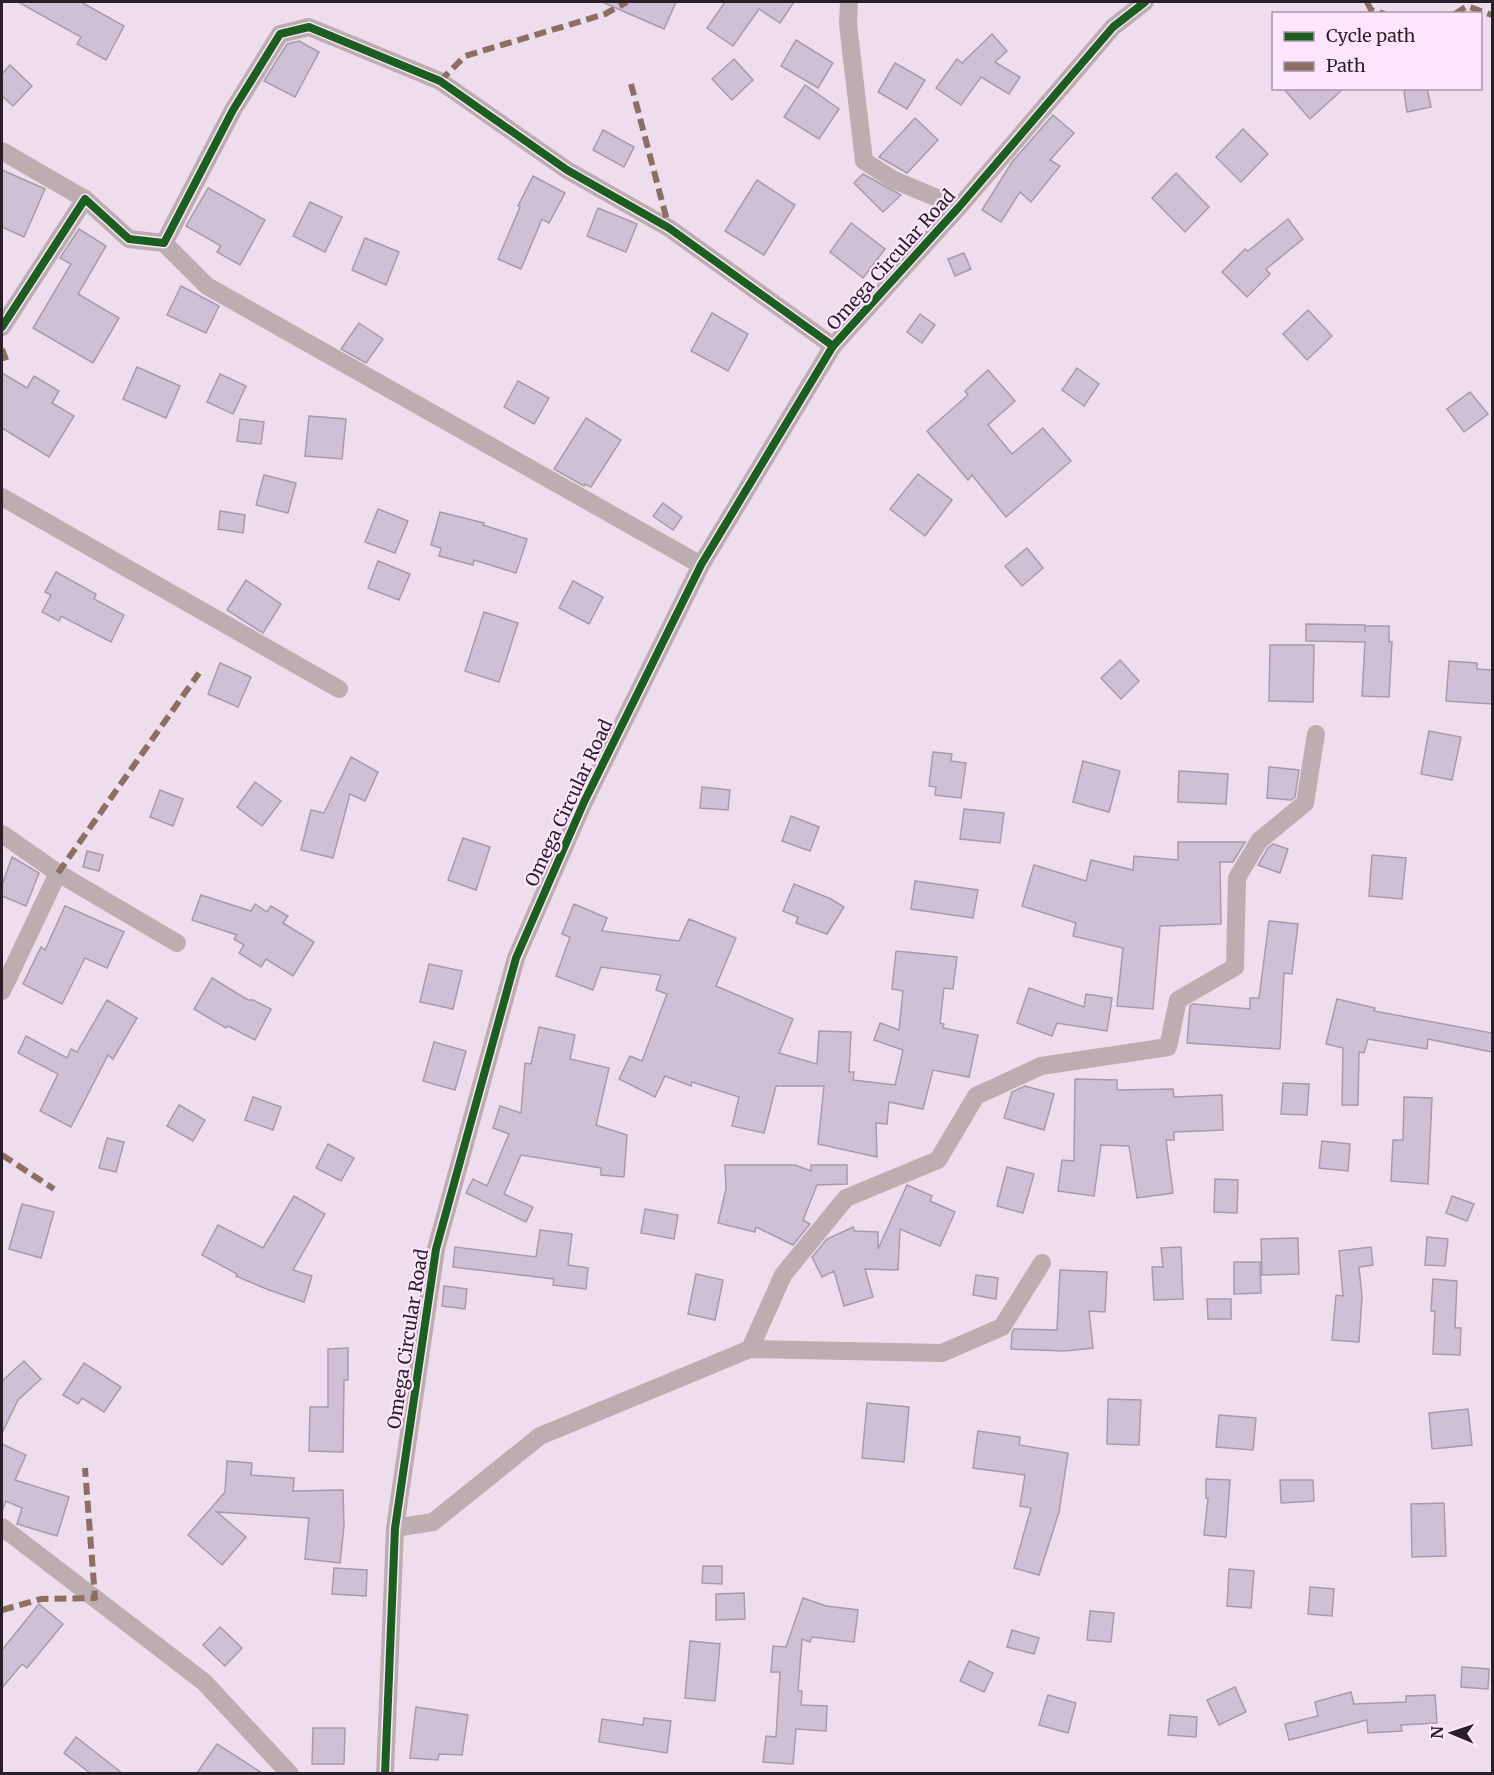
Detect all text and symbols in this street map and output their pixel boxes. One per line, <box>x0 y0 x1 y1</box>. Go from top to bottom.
legend <box>1272 12 1482 90</box>
text: Cycle path <box>1326 24 1416 47</box>
text: Path <box>1326 54 1366 77</box>
street label: Omega Circular Road <box>821 184 960 335</box>
street label: Omega Circular Road <box>520 715 617 890</box>
street label: Omega Circular Road <box>382 1247 433 1431</box>
north arrow <box>1422 1703 1482 1763</box>
text: N <box>1427 1725 1447 1739</box>

